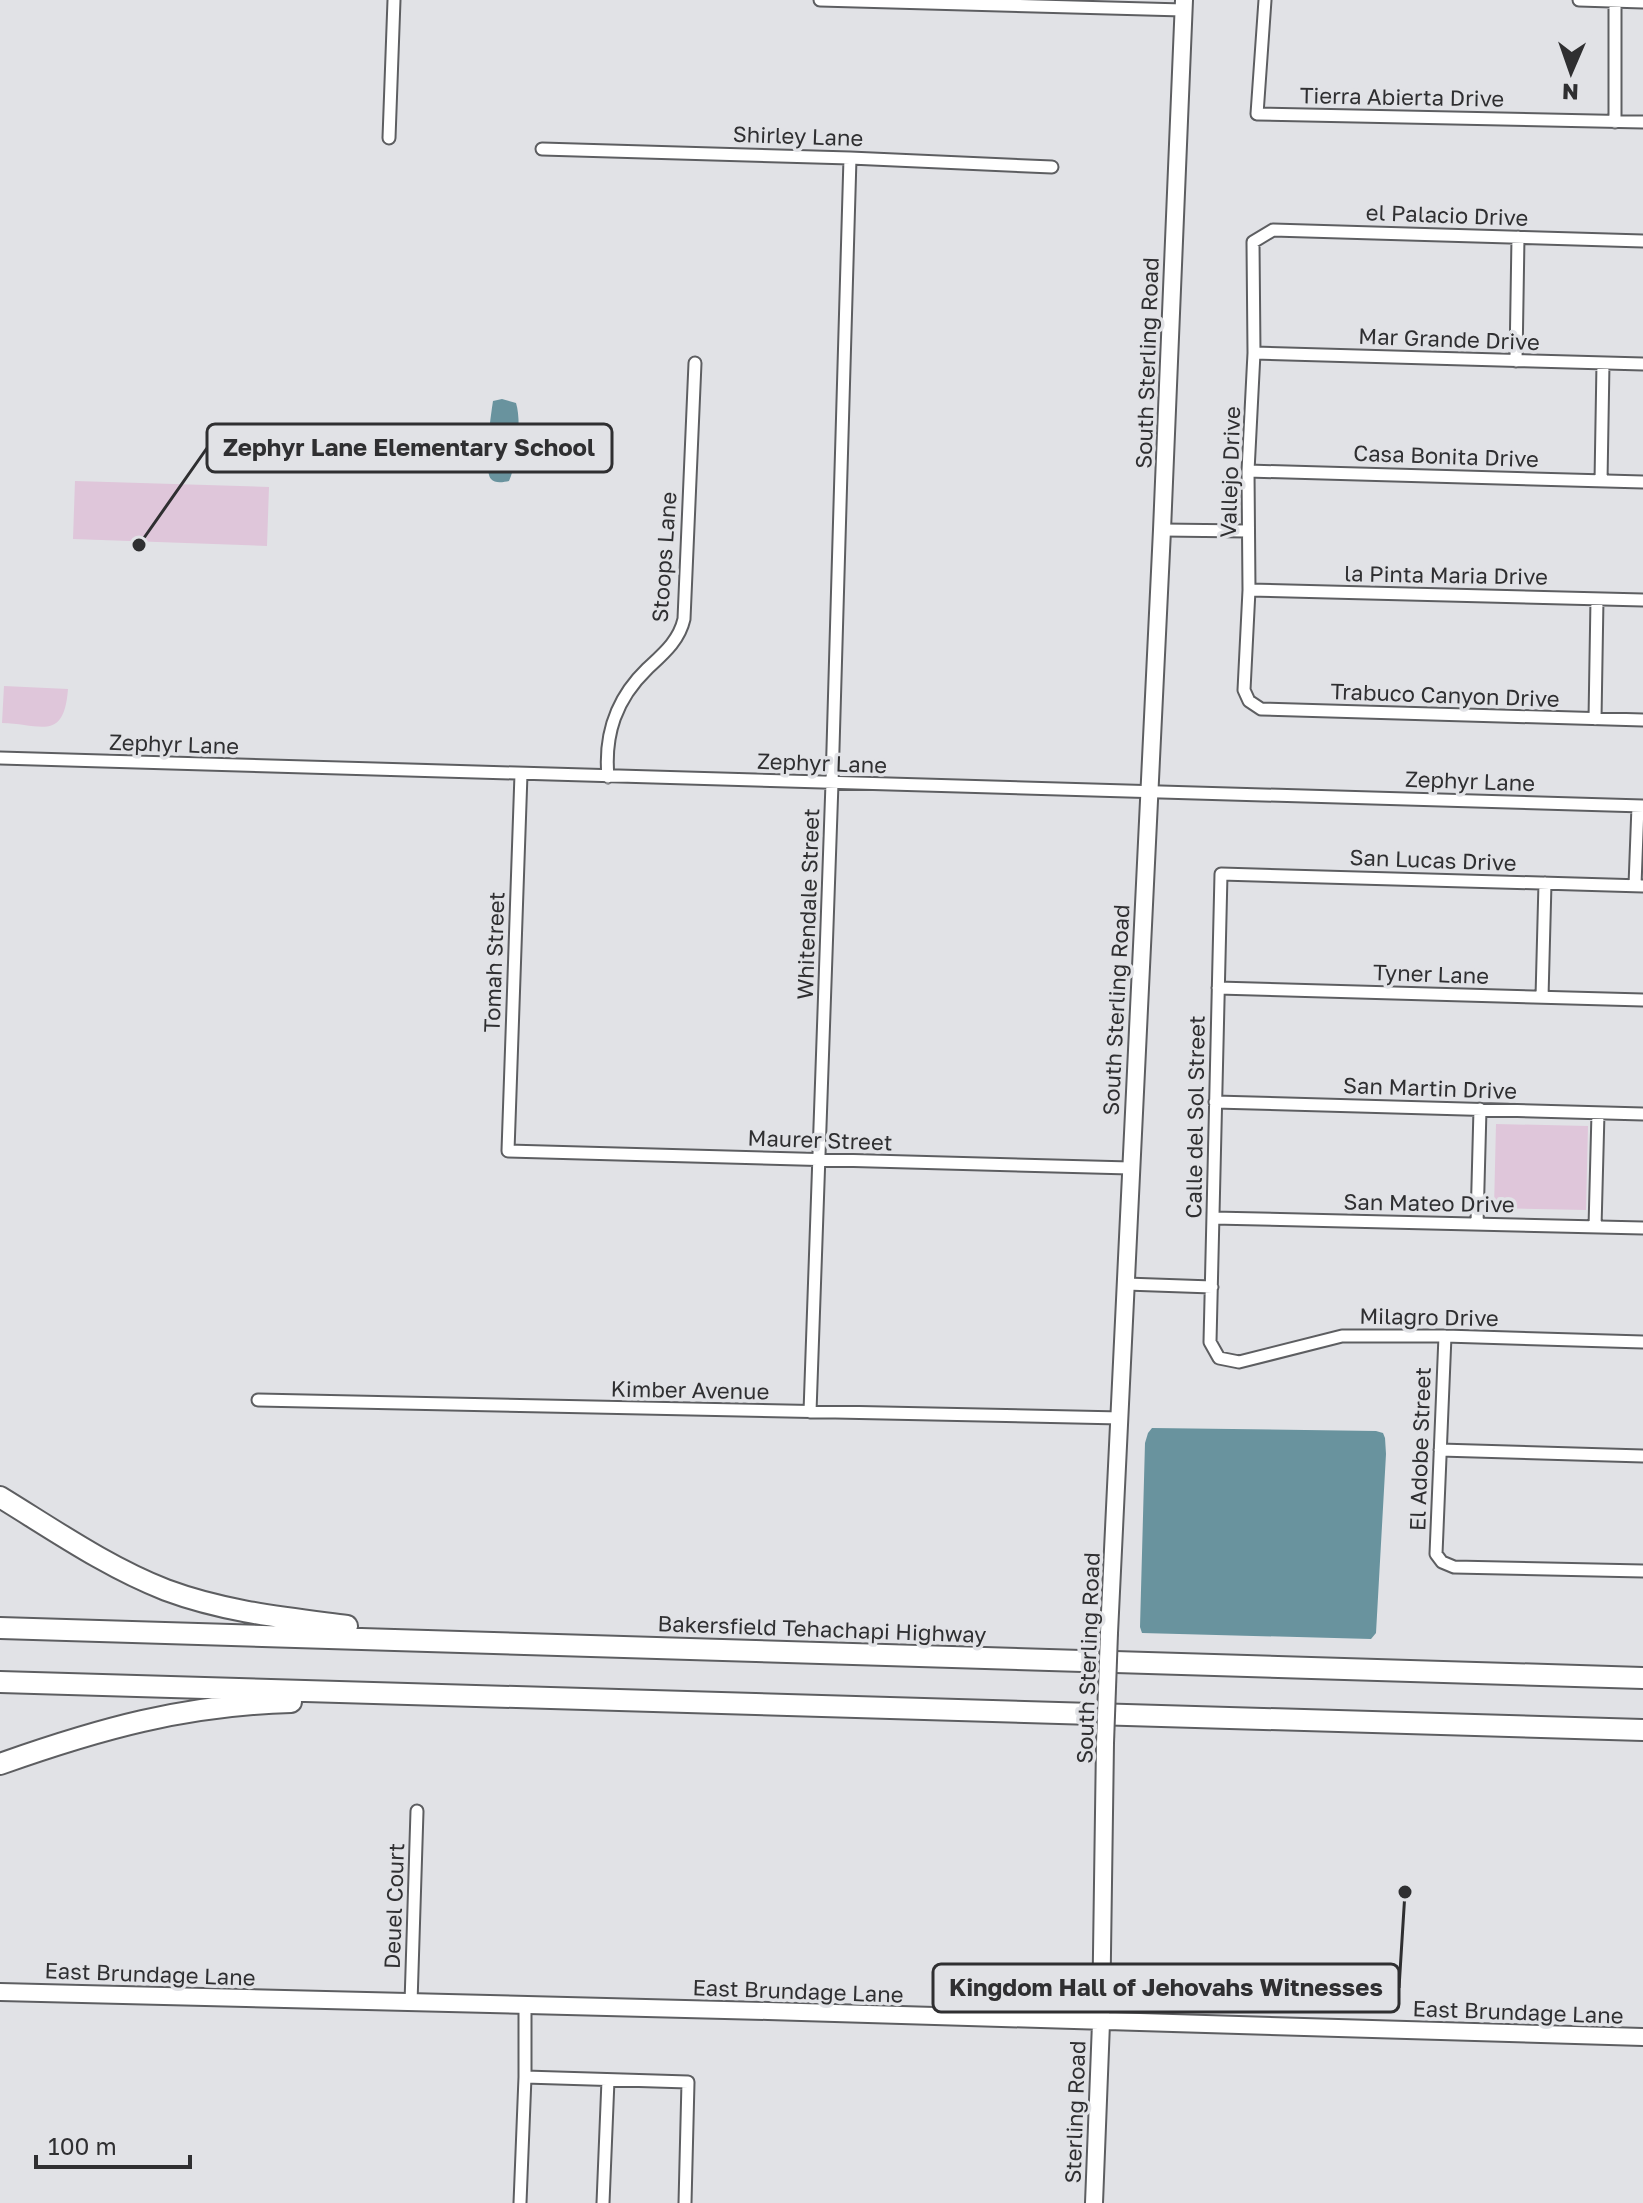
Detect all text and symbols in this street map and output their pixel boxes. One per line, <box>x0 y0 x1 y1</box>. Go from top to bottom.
north arrow <box>1531 32 1611 112</box>
text: N <box>1561 79 1579 106</box>
street label: Tierra Abierta Drive <box>1300 81 1504 112</box>
street label: Shirley Lane <box>732 120 864 151</box>
street label: el Palacio Drive <box>1365 198 1529 231</box>
street label: South Sterling Road <box>1129 257 1164 469</box>
street label: Mar Grande Drive <box>1358 322 1540 355</box>
street label: Vallejo Drive <box>1214 406 1245 538</box>
callout: Zephyr Lane Elementary School <box>207 424 612 472</box>
text: Zephyr Lane Elementary School <box>223 432 595 461</box>
street label: Casa Bonita Drive <box>1353 439 1539 472</box>
street label: Stoops Lane <box>645 491 682 623</box>
street label: la Pinta Maria Drive <box>1344 559 1548 590</box>
street label: Trabuco Canyon Drive <box>1330 677 1560 712</box>
street label: Zephyr Lane <box>109 728 239 759</box>
street label: Zephyr Lane <box>757 747 887 778</box>
street label: Zephyr Lane <box>1405 765 1535 796</box>
street label: Whitendale Street <box>791 808 824 1000</box>
street label: San Lucas Drive <box>1349 843 1517 876</box>
street label: Tomah Street <box>478 891 509 1033</box>
street label: South Sterling Road <box>1096 904 1135 1116</box>
street label: Tyner Lane <box>1373 958 1489 989</box>
street label: Calle del Sol Street <box>1179 1015 1210 1219</box>
street label: San Martin Drive <box>1343 1071 1518 1104</box>
street label: Maurer Street <box>747 1123 893 1156</box>
street label: San Mateo Drive <box>1343 1188 1515 1217</box>
street label: Milagro Drive <box>1359 1302 1499 1331</box>
street label: El Adobe Street <box>1403 1366 1436 1531</box>
street label: Kimber Avenue <box>610 1375 770 1404</box>
street label: South Sterling Road <box>1070 1552 1105 1764</box>
street label: Bakersfield Tehachapi Highway <box>657 1609 987 1648</box>
street label: Deuel Court <box>378 1843 409 1969</box>
street label: East Brundage Lane <box>44 1956 256 1991</box>
callout: Kingdom Hall of Jehovahs Witnesses <box>933 1964 1399 2012</box>
text: Kingdom Hall of Jehovahs Witnesses <box>949 1972 1383 2001</box>
street label: East Brundage Lane <box>692 1973 904 2008</box>
street label: East Brundage Lane <box>1412 1994 1624 2029</box>
street label: Sterling Road <box>1059 2040 1090 2184</box>
scale bar <box>36 2119 190 2169</box>
text: 100 m <box>48 2131 117 2160</box>

